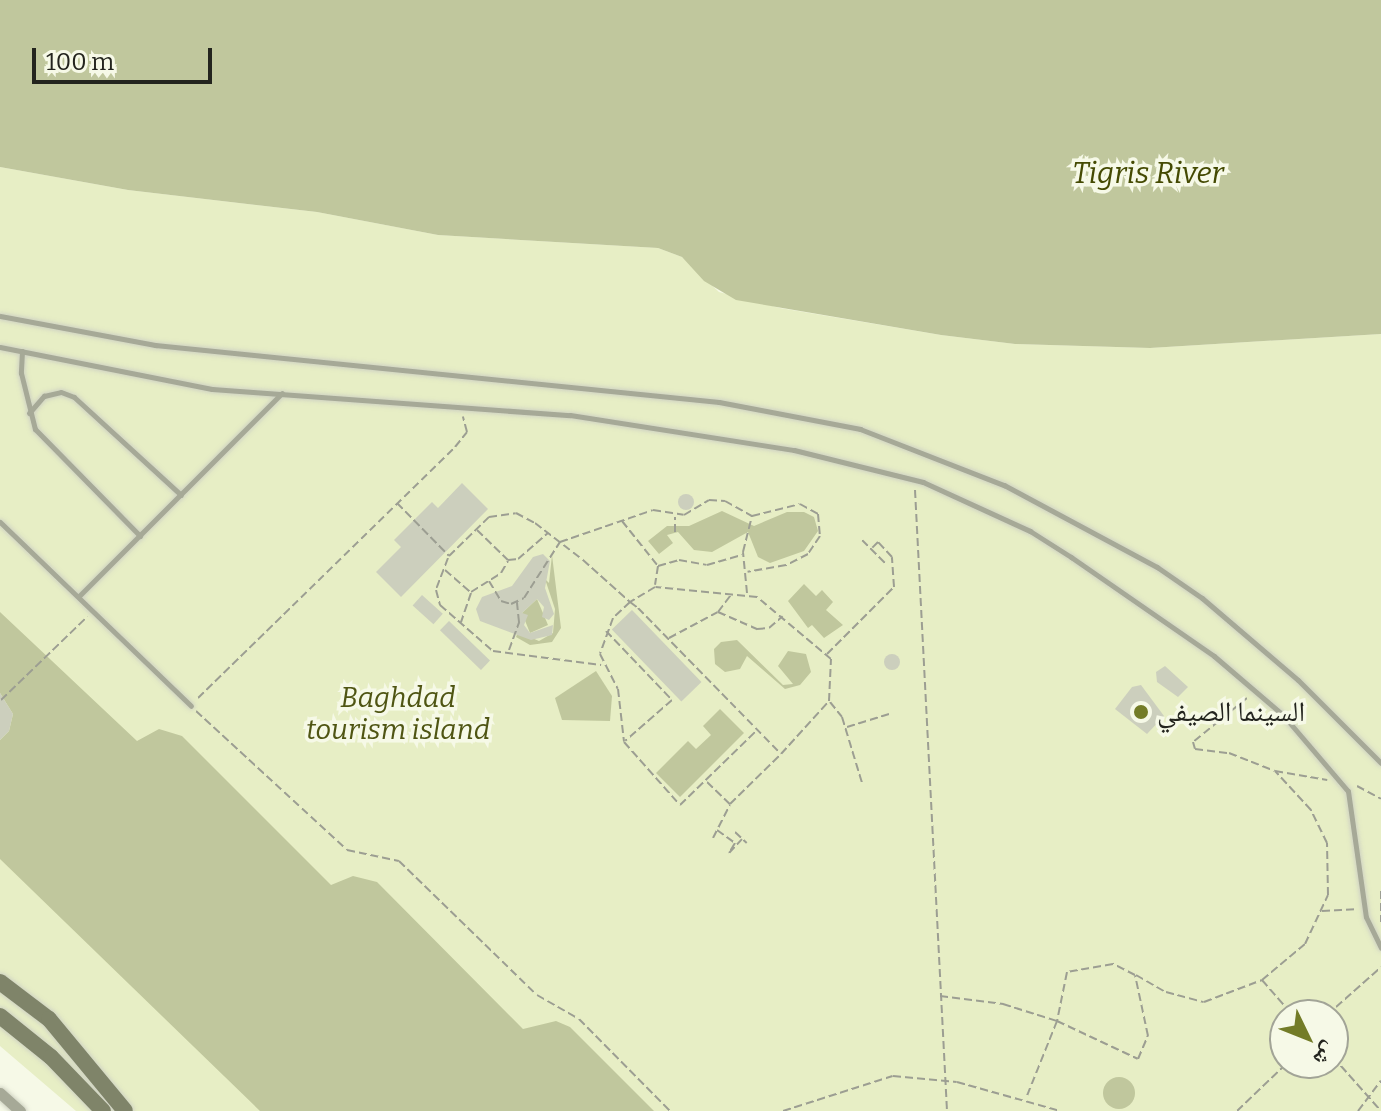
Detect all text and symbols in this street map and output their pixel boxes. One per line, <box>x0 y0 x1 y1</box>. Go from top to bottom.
scale bar <box>36 32 216 82</box>
text: 100 m <box>46 48 114 76</box>
water label: Tigris River <box>1072 155 1224 191</box>
park label: Baghdad tourism island <box>306 681 490 747</box>
place label: السينما الصيفي <box>1157 695 1305 729</box>
marker: السينما الصيفي <box>1132 703 1150 721</box>
north arrow <box>1269 999 1349 1079</box>
text: ش <box>1308 1037 1343 1072</box>

